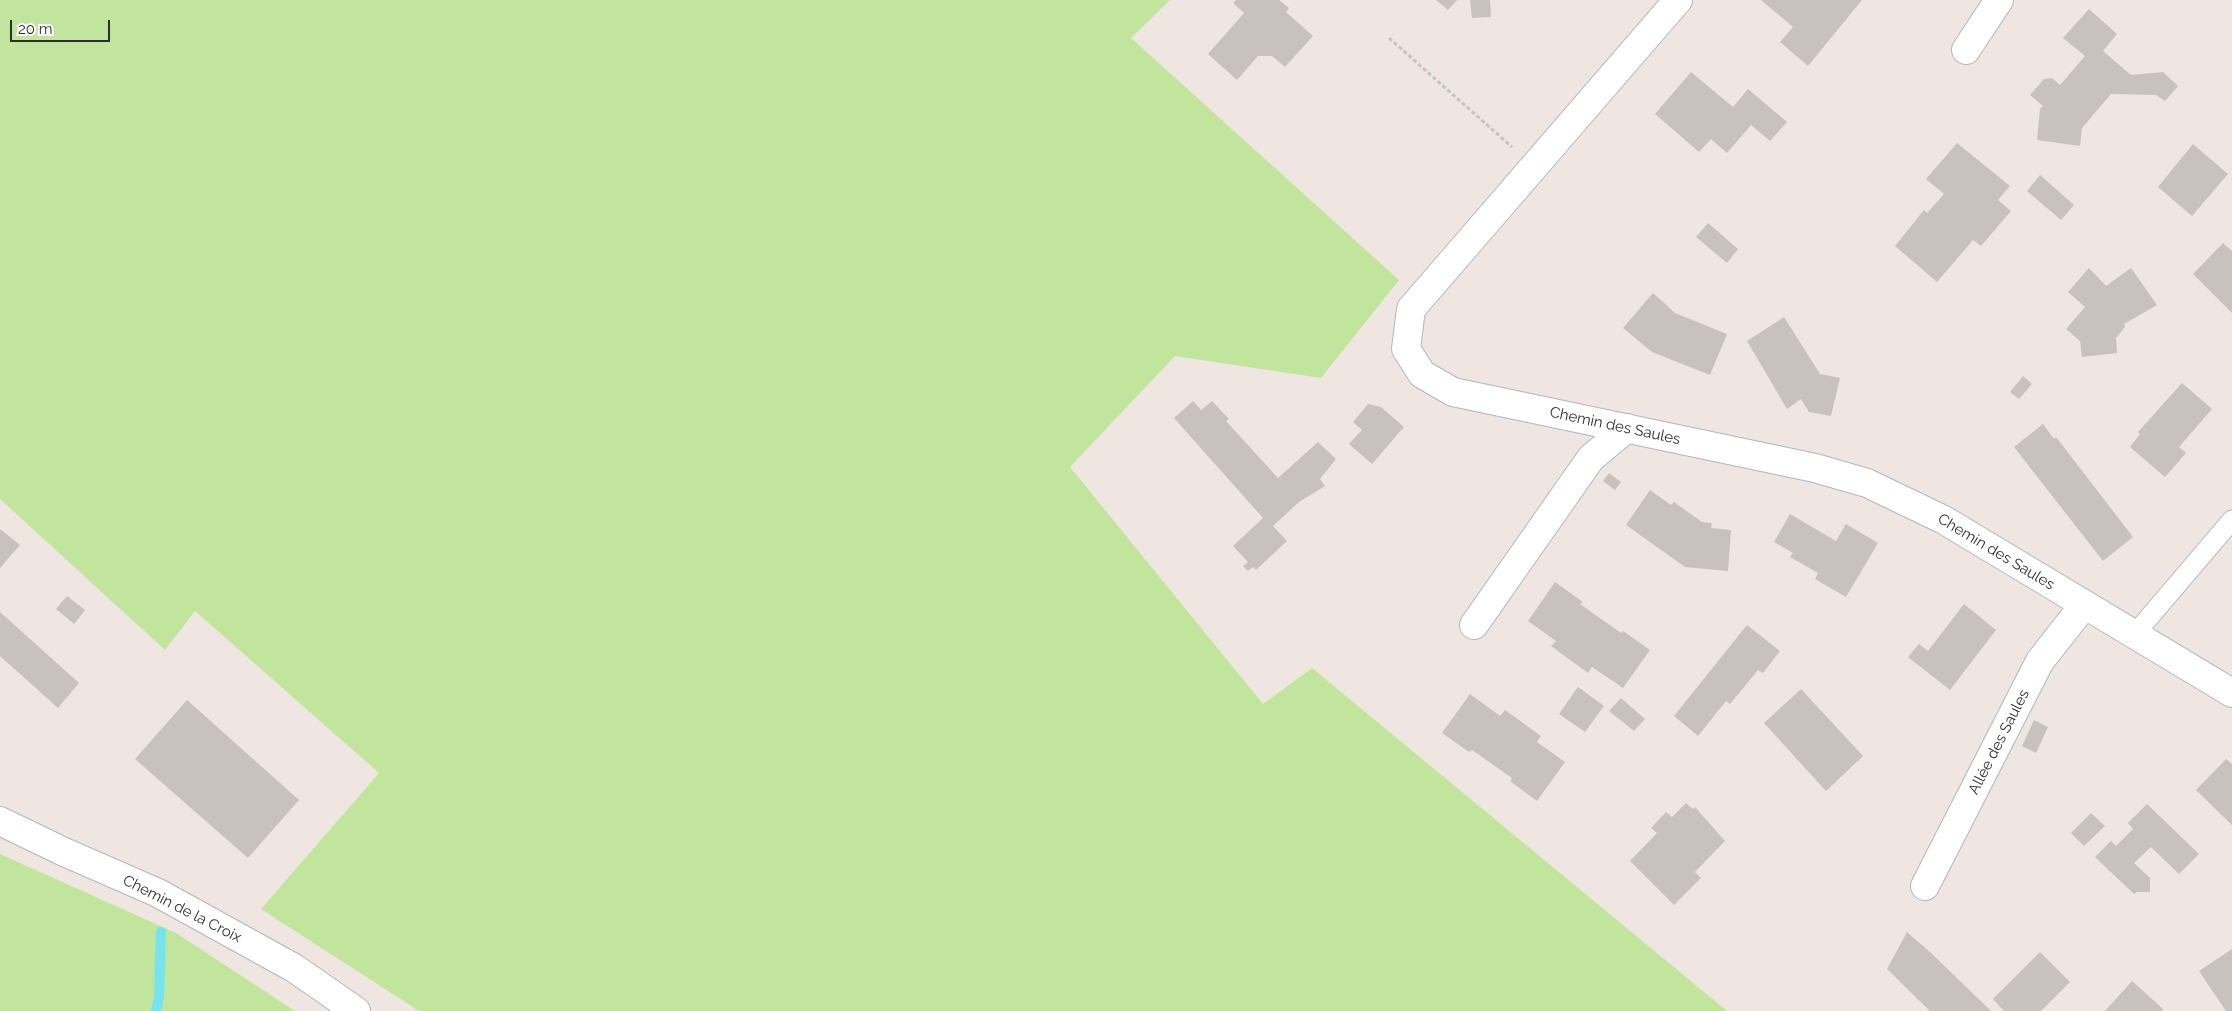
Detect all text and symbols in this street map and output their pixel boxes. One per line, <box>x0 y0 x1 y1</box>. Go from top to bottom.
scale bar <box>12 10 112 42</box>
text: 20 m <box>18 20 53 38</box>
street label: Chemin des Saules <box>1548 403 1682 449</box>
street label: Chemin des Saules <box>1934 510 2058 594</box>
street label: Allée des Saules <box>1965 687 2033 797</box>
street label: Chemin de la Croix <box>120 871 244 947</box>

